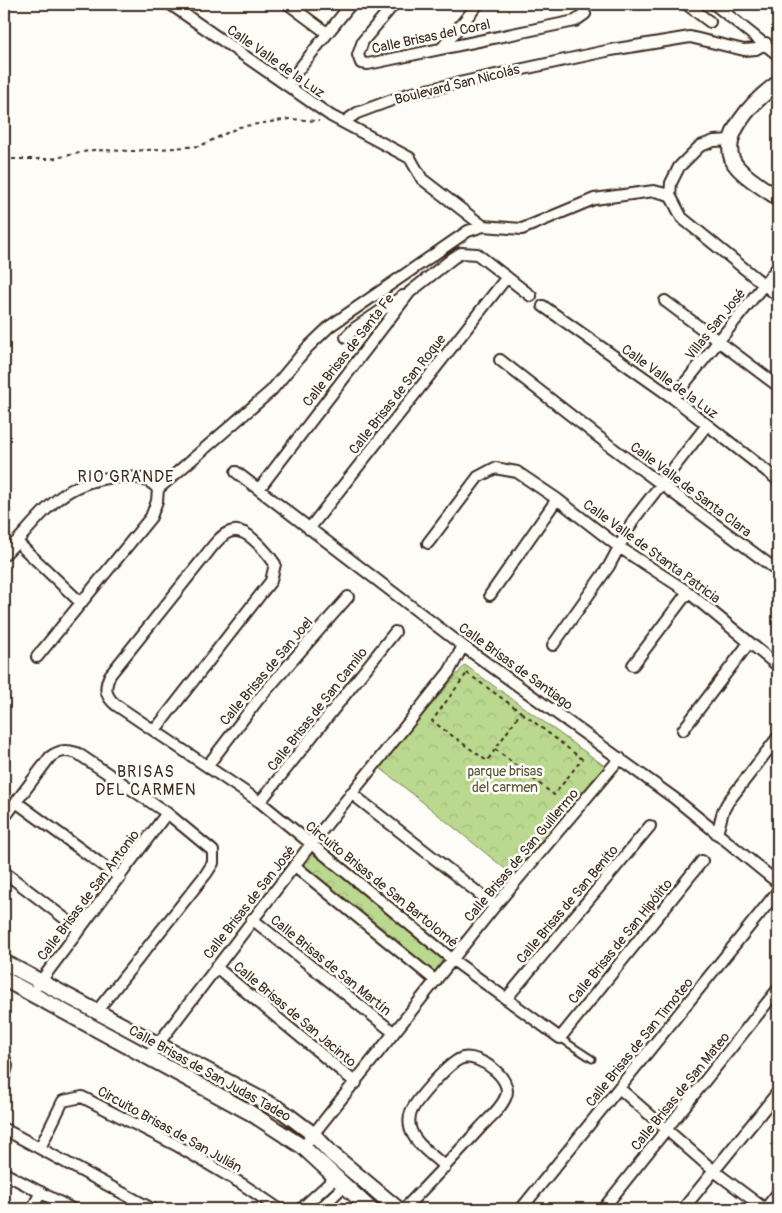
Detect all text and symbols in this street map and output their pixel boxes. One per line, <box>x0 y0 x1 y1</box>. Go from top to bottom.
street label: Calle Brisas del Coral <box>370 16 492 57</box>
street label: Calle Valle de la Luz <box>224 21 328 101</box>
street label: Boulevard San Nicolás <box>393 61 522 108</box>
street label: Villas San José <box>682 285 749 363</box>
street label: Calle Brisas de Santa Fe <box>299 291 398 410</box>
street label: Calle Brisas de San Roque <box>345 331 450 458</box>
street label: Calle Valle de la Luz <box>618 341 721 422</box>
street label: Calle Valle de Santa Clara <box>627 438 755 541</box>
district label: RIO GRANDE <box>78 467 174 487</box>
street label: Calle Valle de Stanta Patricia <box>580 496 724 607</box>
street label: Calle Brisas de San Joel <box>216 614 317 729</box>
street label: Calle Brisas de Santiago <box>455 619 577 714</box>
street label: Calle Brisas de San Camilo <box>264 644 371 775</box>
district label: BRISAS DEL CARMEN <box>95 762 197 800</box>
park label: parque brisas del carmen <box>467 763 543 796</box>
street label: Calle Brisas de San Guillermo <box>461 785 582 925</box>
street label: Circuito Brisas de San Bartolomé <box>302 818 461 951</box>
street label: Calle Brisas de San Antonio <box>34 826 143 964</box>
street label: Calle Brisas de San Benito <box>513 841 622 967</box>
street label: Calle Brisas de San José <box>200 842 299 962</box>
street label: Calle Brisas de San Hipólito <box>565 875 676 1007</box>
street label: Calle Brisas de San Martín <box>267 911 395 1019</box>
street label: Calle Brisas de San Jacinto <box>230 958 360 1071</box>
street label: Calle Brisas de San Timoteo <box>582 974 697 1110</box>
street label: Calle Brisas de San Judas Tadeo <box>126 1022 294 1125</box>
street label: Calle Brisas de San Mateo <box>627 1028 734 1154</box>
street label: Circuito Brisas de San Julián <box>95 1083 245 1176</box>

